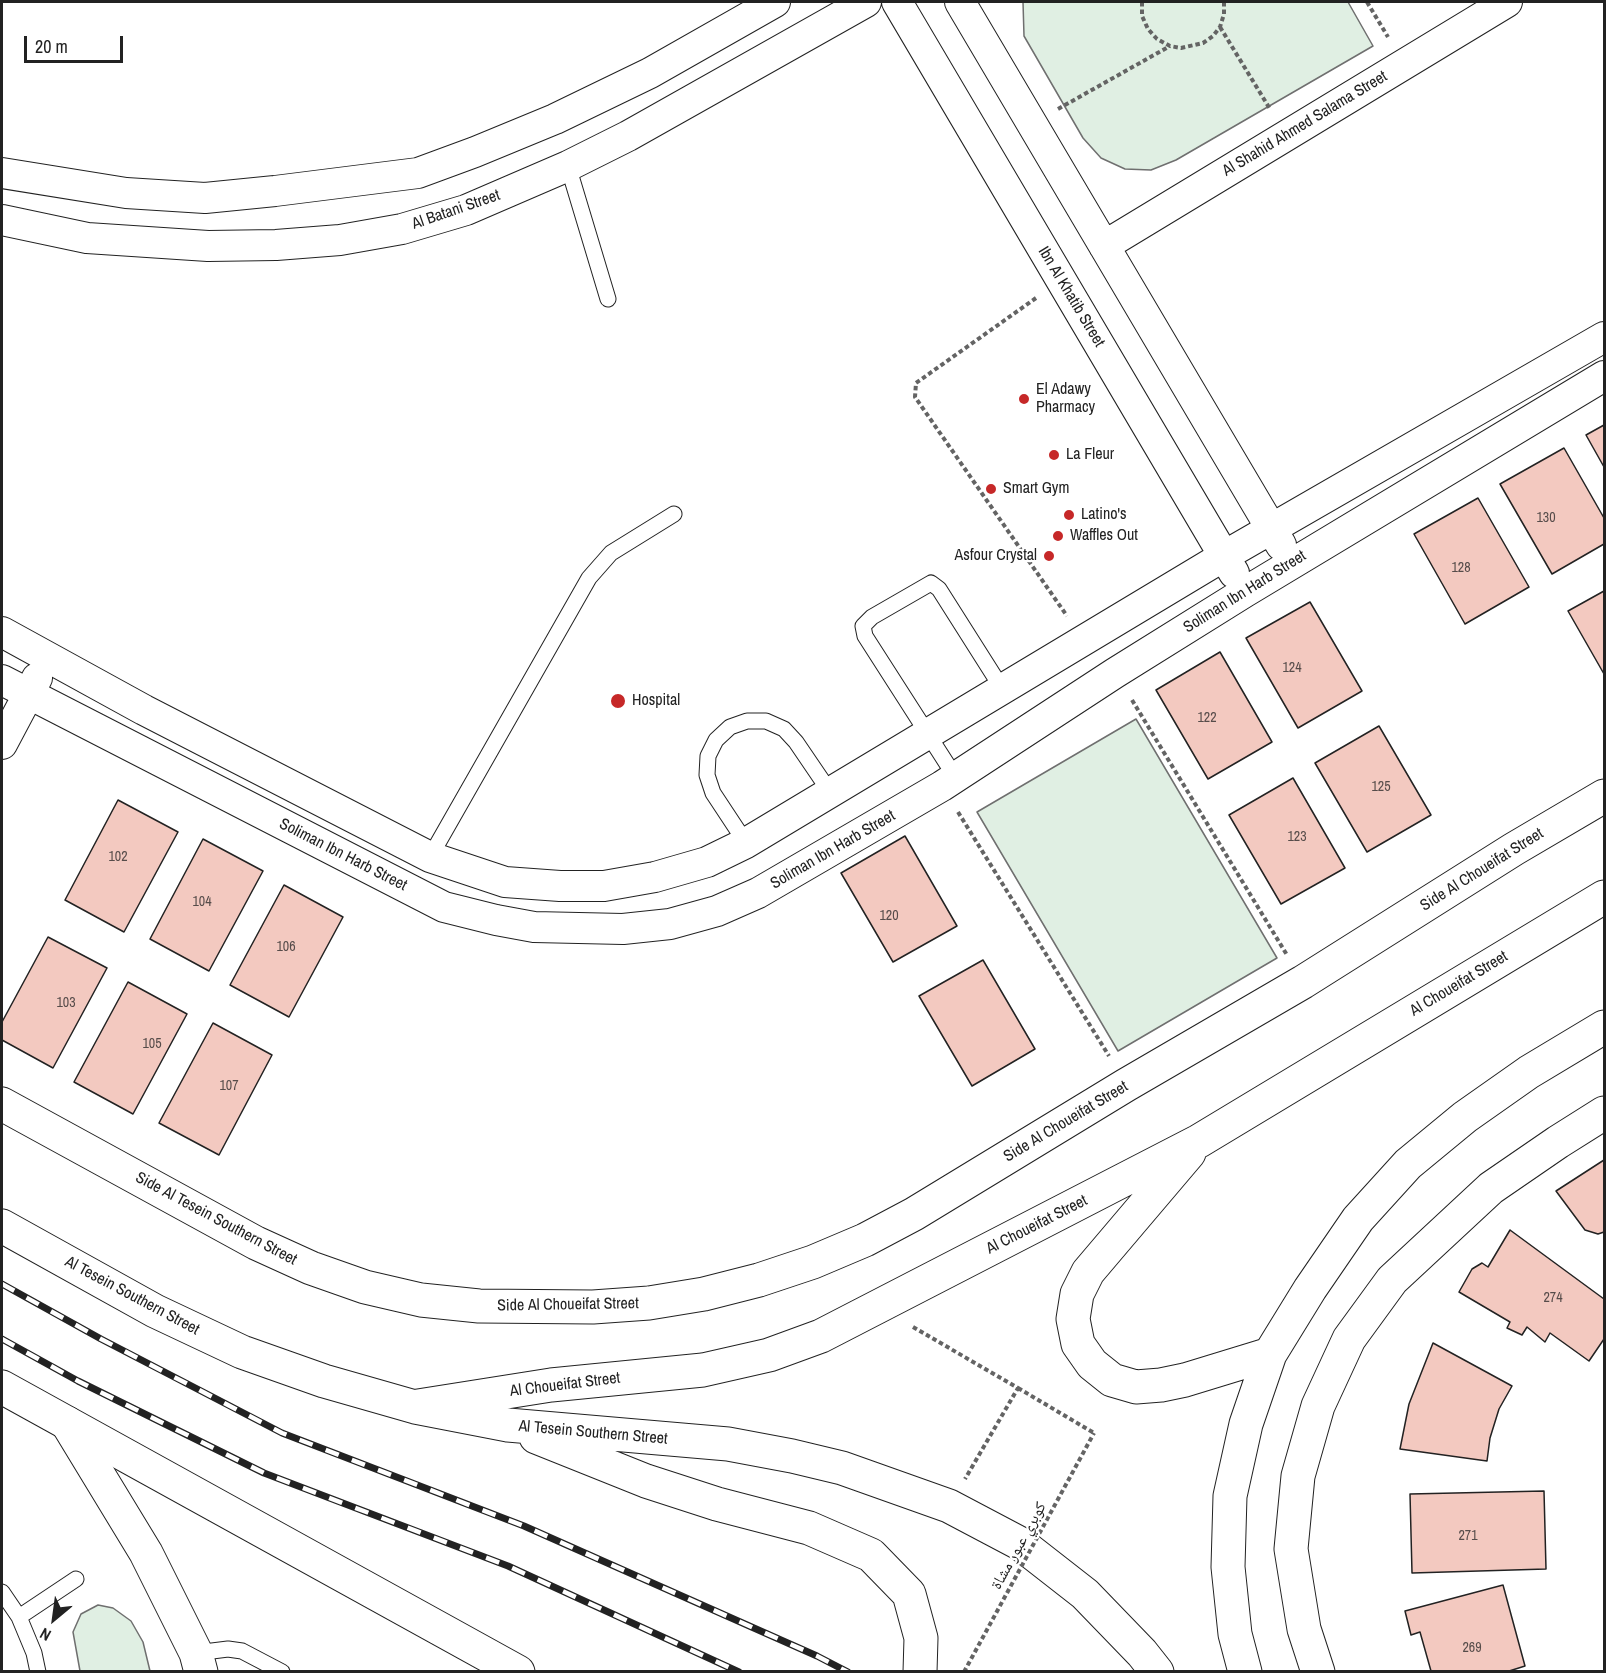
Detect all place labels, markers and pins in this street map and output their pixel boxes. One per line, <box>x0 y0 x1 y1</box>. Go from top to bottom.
place label: El Adawy Pharmacy <box>1036 380 1095 418</box>
marker: El Adawy Pharmacy <box>1017 392 1031 406</box>
place label: La Fleur <box>1066 445 1114 465</box>
marker: La Fleur <box>1047 448 1061 462</box>
place label: Smart Gym <box>1003 479 1069 499</box>
marker: Smart Gym <box>984 482 998 496</box>
place label: Latino's <box>1081 505 1127 525</box>
marker: Latino's <box>1062 508 1076 522</box>
place label: Waffles Out <box>1070 526 1138 546</box>
marker: Waffles Out <box>1051 529 1065 543</box>
place label: Asfour Crystal <box>955 546 1037 566</box>
marker: Asfour Crystal <box>1042 549 1056 563</box>
place label: Hospital <box>632 691 680 711</box>
marker: Hospital <box>609 692 627 710</box>

